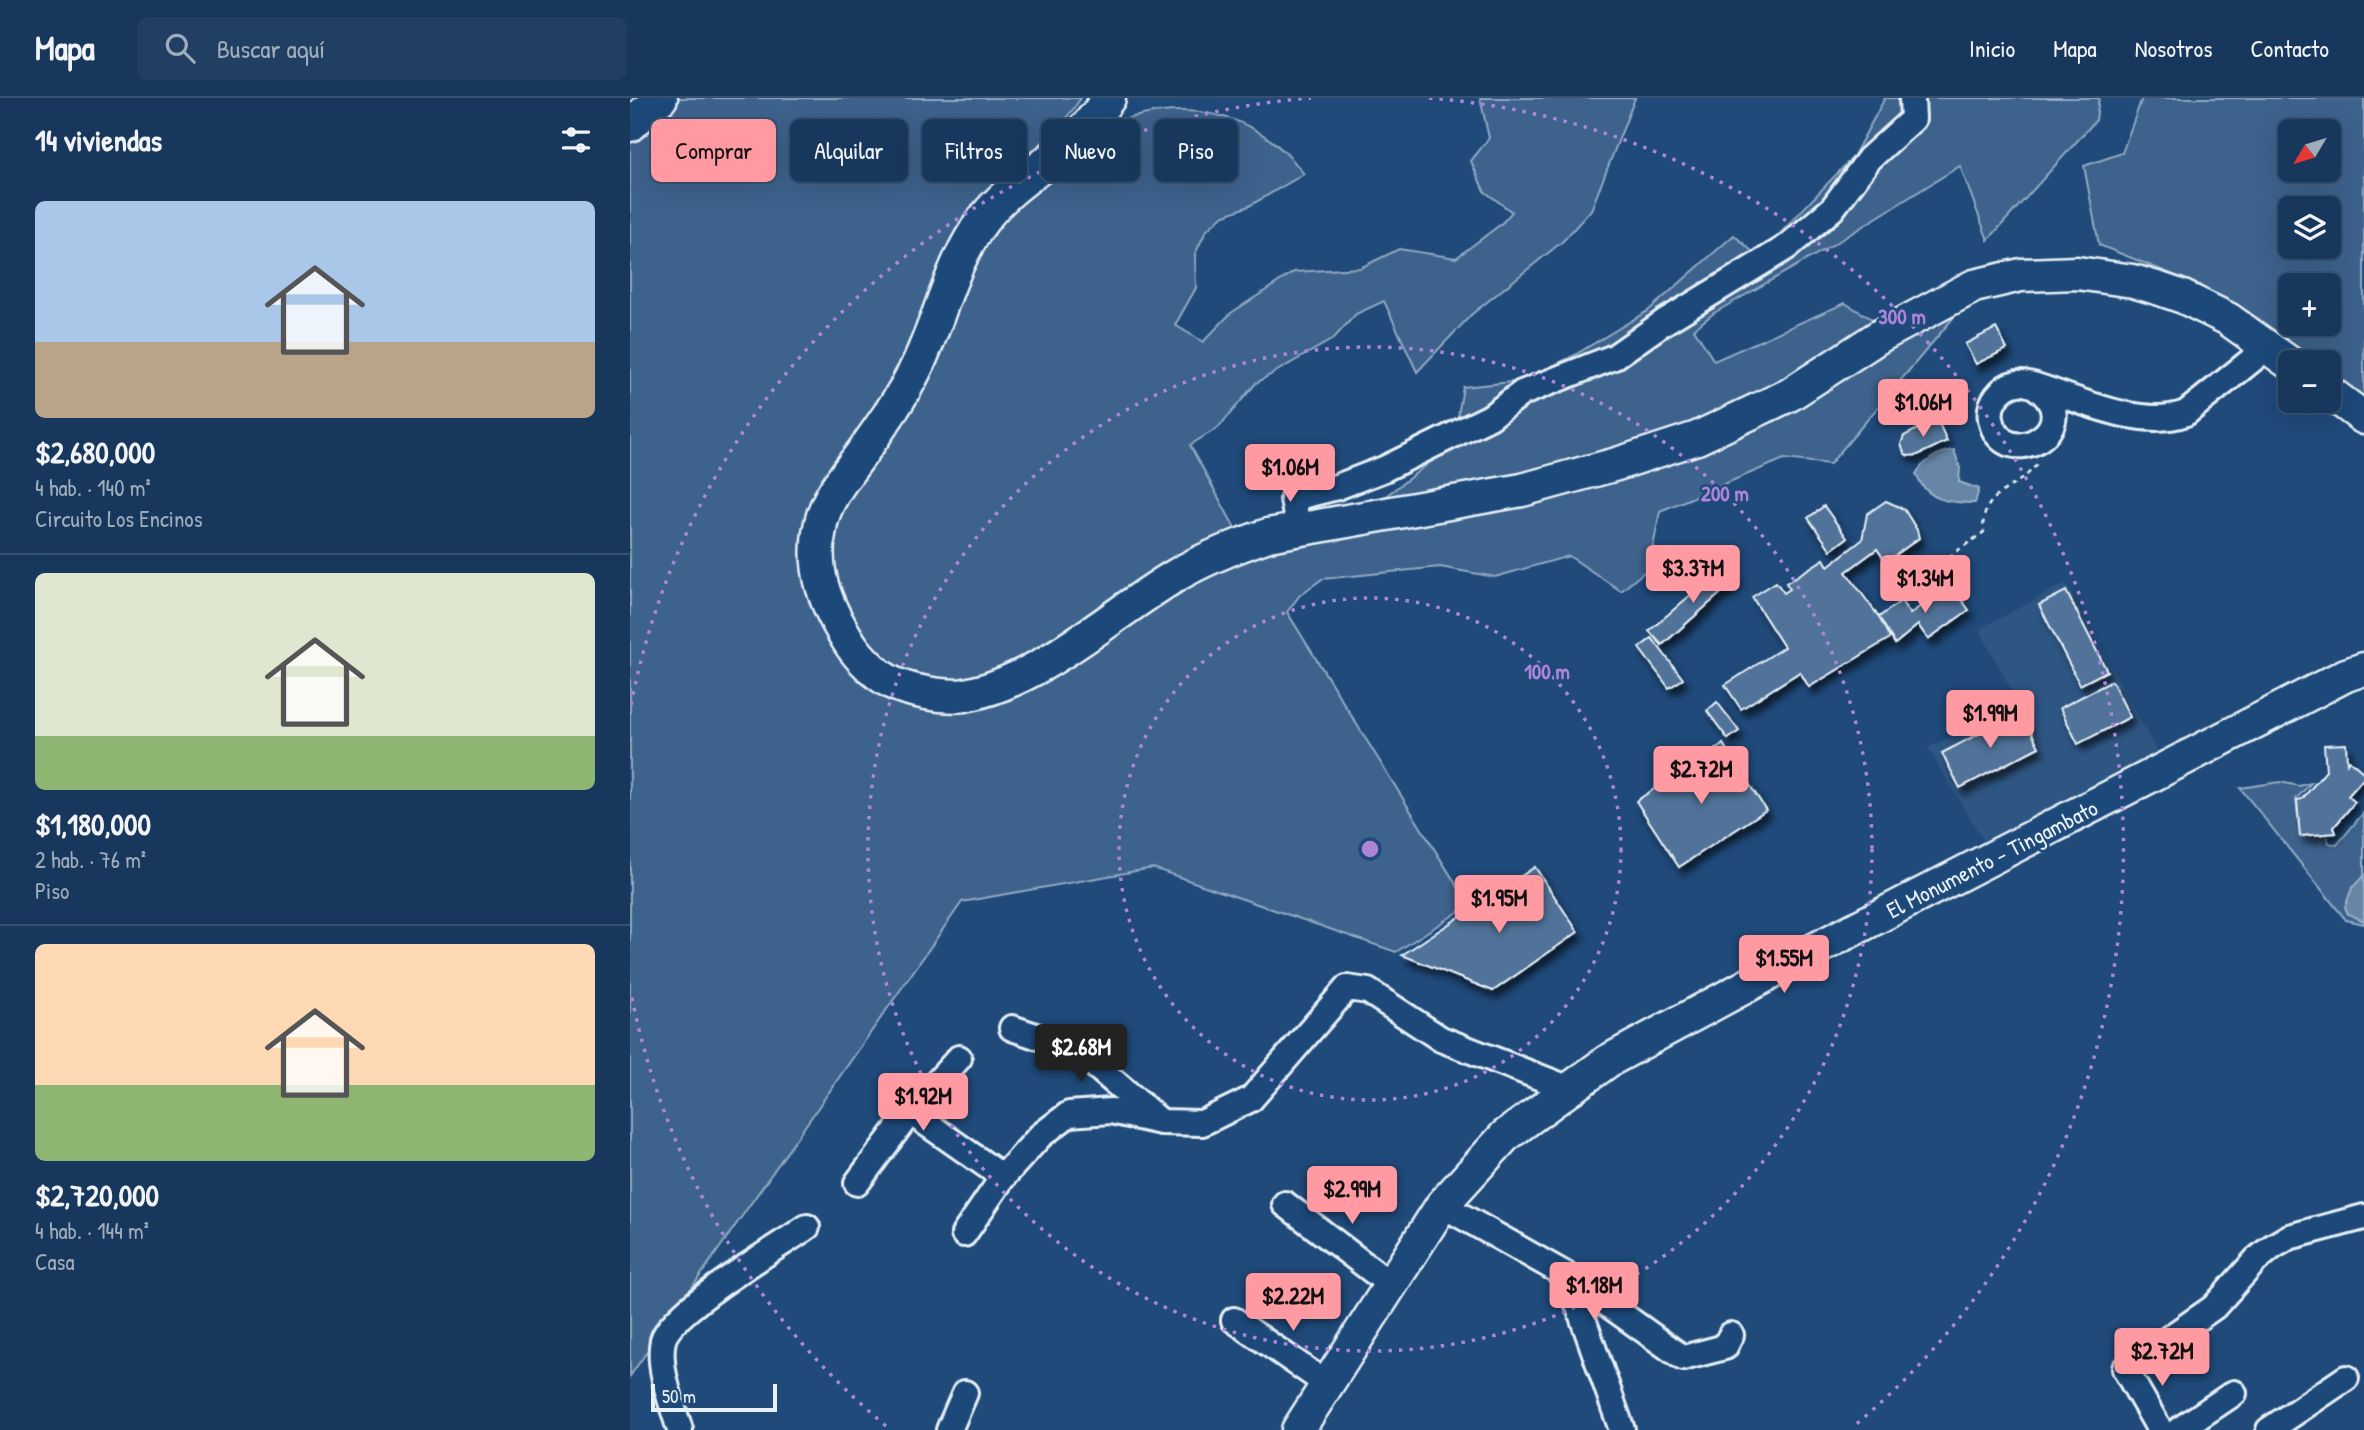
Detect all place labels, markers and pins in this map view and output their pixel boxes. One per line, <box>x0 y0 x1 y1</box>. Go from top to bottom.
pin: $1.06M <box>1866 380 1980 439</box>
pin: $1.06M <box>1233 444 1347 504</box>
pin: $3.37M <box>1636 546 1750 605</box>
pin: $1.34M <box>1868 556 1982 615</box>
pin: $1.99M <box>1933 690 2047 750</box>
pin: $2.72M <box>1644 746 1758 806</box>
centre of rings <box>1358 837 1382 861</box>
pin: $1.95M <box>1442 876 1556 935</box>
pin: $1.55M <box>1727 936 1841 995</box>
pin: $2.68M <box>1024 1024 1138 1084</box>
pin: $1.92M <box>866 1074 980 1133</box>
pin: $2.99M <box>1295 1166 1409 1226</box>
pin: $1.18M <box>1537 1262 1651 1322</box>
pin: $2.22M <box>1236 1274 1350 1333</box>
pin: $2.72M <box>2105 1328 2219 1388</box>

